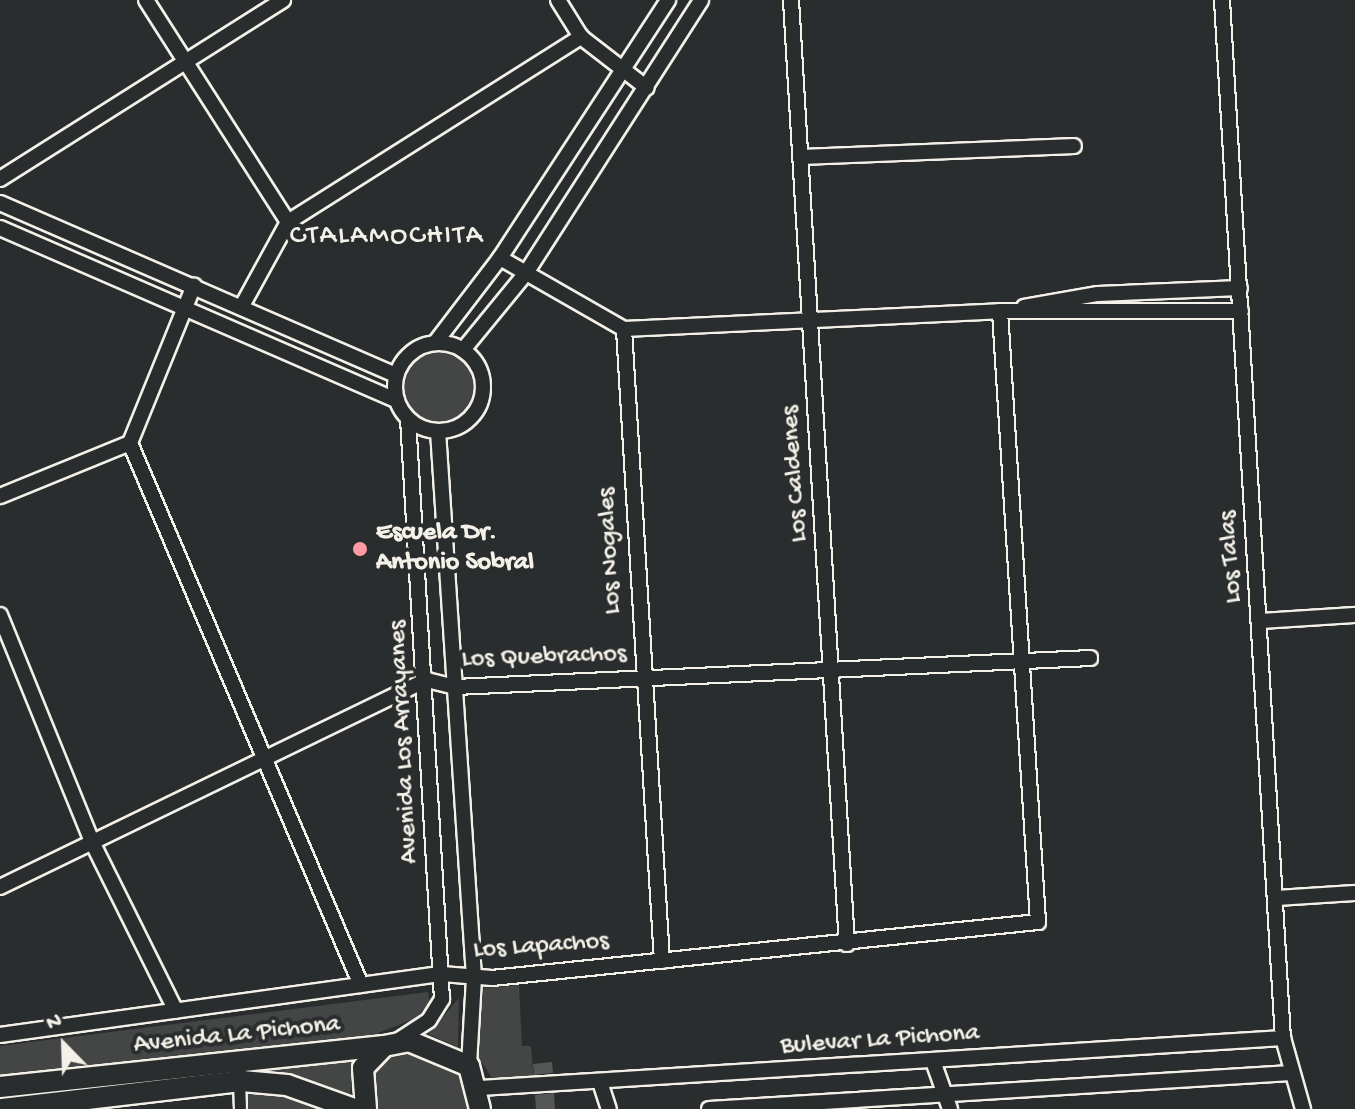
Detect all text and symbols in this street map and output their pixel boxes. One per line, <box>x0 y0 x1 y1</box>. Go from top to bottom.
district label: CTALAMOCHITA <box>290 220 484 254</box>
street label: Los Caldenes <box>776 405 816 543</box>
street label: Los Nogales <box>592 487 630 615</box>
street label: Los Talas <box>1213 510 1251 604</box>
place label: Escuela Dr. Antonio Sobral <box>376 518 534 580</box>
marker: Escuela Dr. Antonio Sobral <box>351 540 369 558</box>
street label: Avenida Los Arrayanes <box>383 620 427 864</box>
street label: Los Quebrachos <box>461 640 627 676</box>
street label: Los Lapachos <box>472 927 610 967</box>
north arrow <box>24 1005 104 1085</box>
text: N <box>43 1008 66 1038</box>
street label: Avenida La Pichona <box>132 1010 342 1062</box>
street label: Bulevar La Pichona <box>780 1018 980 1064</box>

